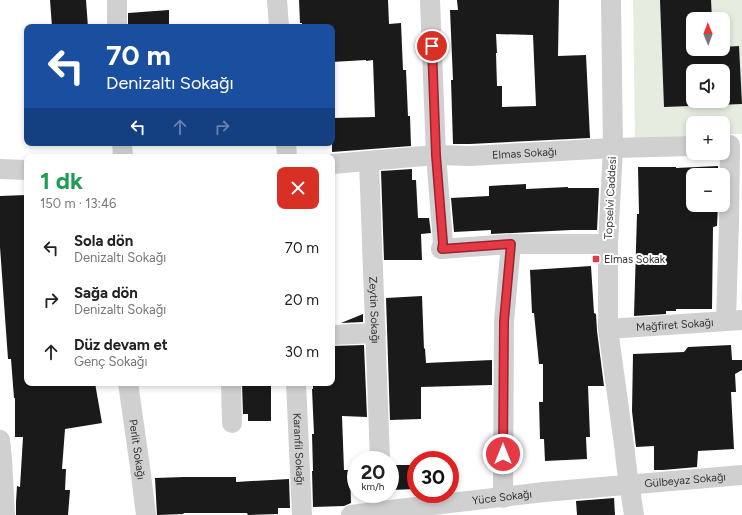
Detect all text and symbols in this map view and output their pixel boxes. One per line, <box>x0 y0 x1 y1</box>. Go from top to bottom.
north arrow <box>686 12 730 56</box>
map controls <box>686 12 730 212</box>
pin <box>415 29 449 63</box>
icon: arrive <box>421 35 443 57</box>
text: 70 m <box>106 38 171 72</box>
icon: left <box>40 40 92 92</box>
button: sound <box>686 64 730 108</box>
text: Denizaltı Sokağı <box>106 72 234 94</box>
icon: left <box>127 116 149 138</box>
icon: ahead <box>169 116 191 138</box>
icon: right <box>211 116 233 138</box>
button: + <box>686 116 730 160</box>
street label: Elmas Sokağı <box>492 145 557 162</box>
street label: Topselvi Caddesi <box>602 156 619 240</box>
text: 1 dk <box>40 166 83 195</box>
button: close <box>277 167 319 209</box>
button: − <box>686 168 730 212</box>
text: 150 m · 13:46 <box>40 196 116 211</box>
text: Sola dön <box>74 232 133 250</box>
icon: left <box>40 237 62 259</box>
text: 70 m <box>285 239 319 257</box>
text: Denizaltı Sokağı <box>74 250 166 265</box>
place label: Elmas Sokak <box>604 253 666 266</box>
marker: Elmas Sokak <box>591 254 601 264</box>
street label: Zeytin Sokağı <box>366 276 382 344</box>
text: Sağa dön <box>74 284 138 302</box>
icon: right <box>40 289 62 311</box>
text: 20 m <box>285 291 319 309</box>
text: Denizaltı Sokağı <box>74 302 166 317</box>
street label: Mağfiret Sokağı <box>636 316 714 334</box>
text: Düz devam et <box>74 336 168 354</box>
icon: ahead <box>40 341 62 363</box>
text: 30 m <box>285 343 319 361</box>
text: Genç Sokağı <box>74 354 147 369</box>
street label: Karanfil Sokağı <box>290 412 307 485</box>
street label: Perlit Sokağı <box>126 418 148 480</box>
position arrow <box>482 433 524 475</box>
speed limit sign: 30 <box>407 451 459 503</box>
text: 20 <box>361 460 385 484</box>
street label: Gülbeyaz Sokağı <box>644 470 726 490</box>
text: km/h <box>362 480 384 493</box>
street label: Yüce Sokağı <box>471 487 533 507</box>

